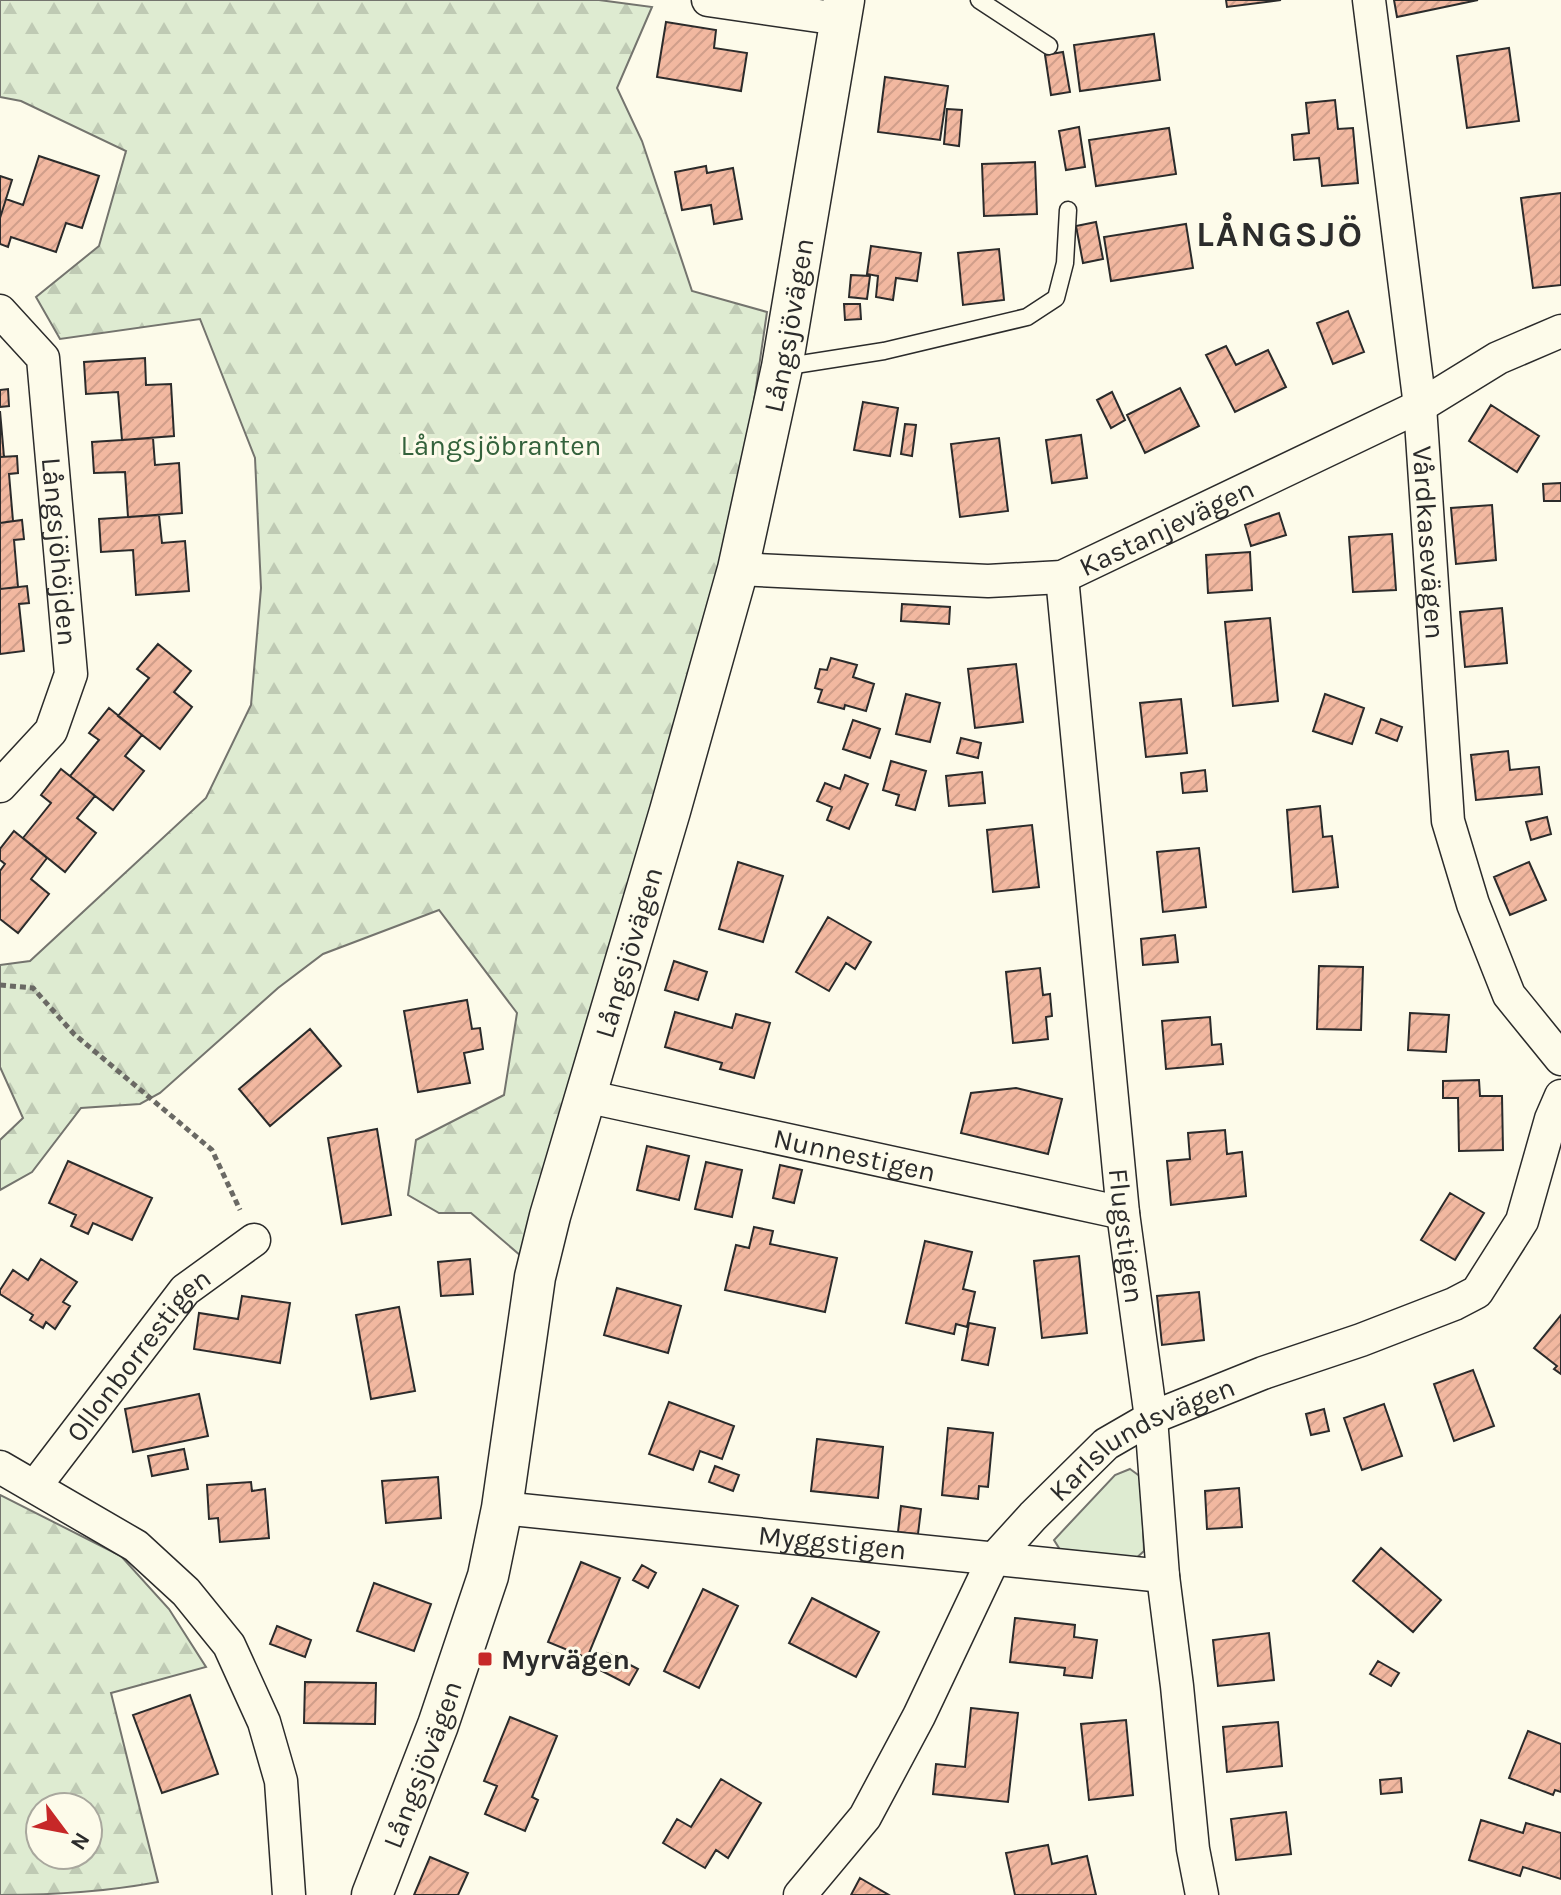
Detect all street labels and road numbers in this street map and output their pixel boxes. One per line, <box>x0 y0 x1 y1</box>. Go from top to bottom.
street label: Långsjövägen <box>756 235 820 415</box>
street label: Vårdkasevägen <box>1406 445 1452 640</box>
street label: Långsjöhöjden <box>35 456 85 647</box>
street label: Kastanjevägen <box>1074 471 1259 583</box>
street label: Långsjövägen <box>587 863 669 1042</box>
street label: Nunnestigen <box>771 1121 939 1188</box>
street label: Flugstigen <box>1102 1167 1152 1305</box>
street label: Ollonborrestigen <box>59 1261 217 1448</box>
street label: Karlslundsvägen <box>1042 1370 1239 1508</box>
street label: Myggstigen <box>757 1518 908 1566</box>
street label: Långsjövägen <box>375 1676 468 1853</box>

